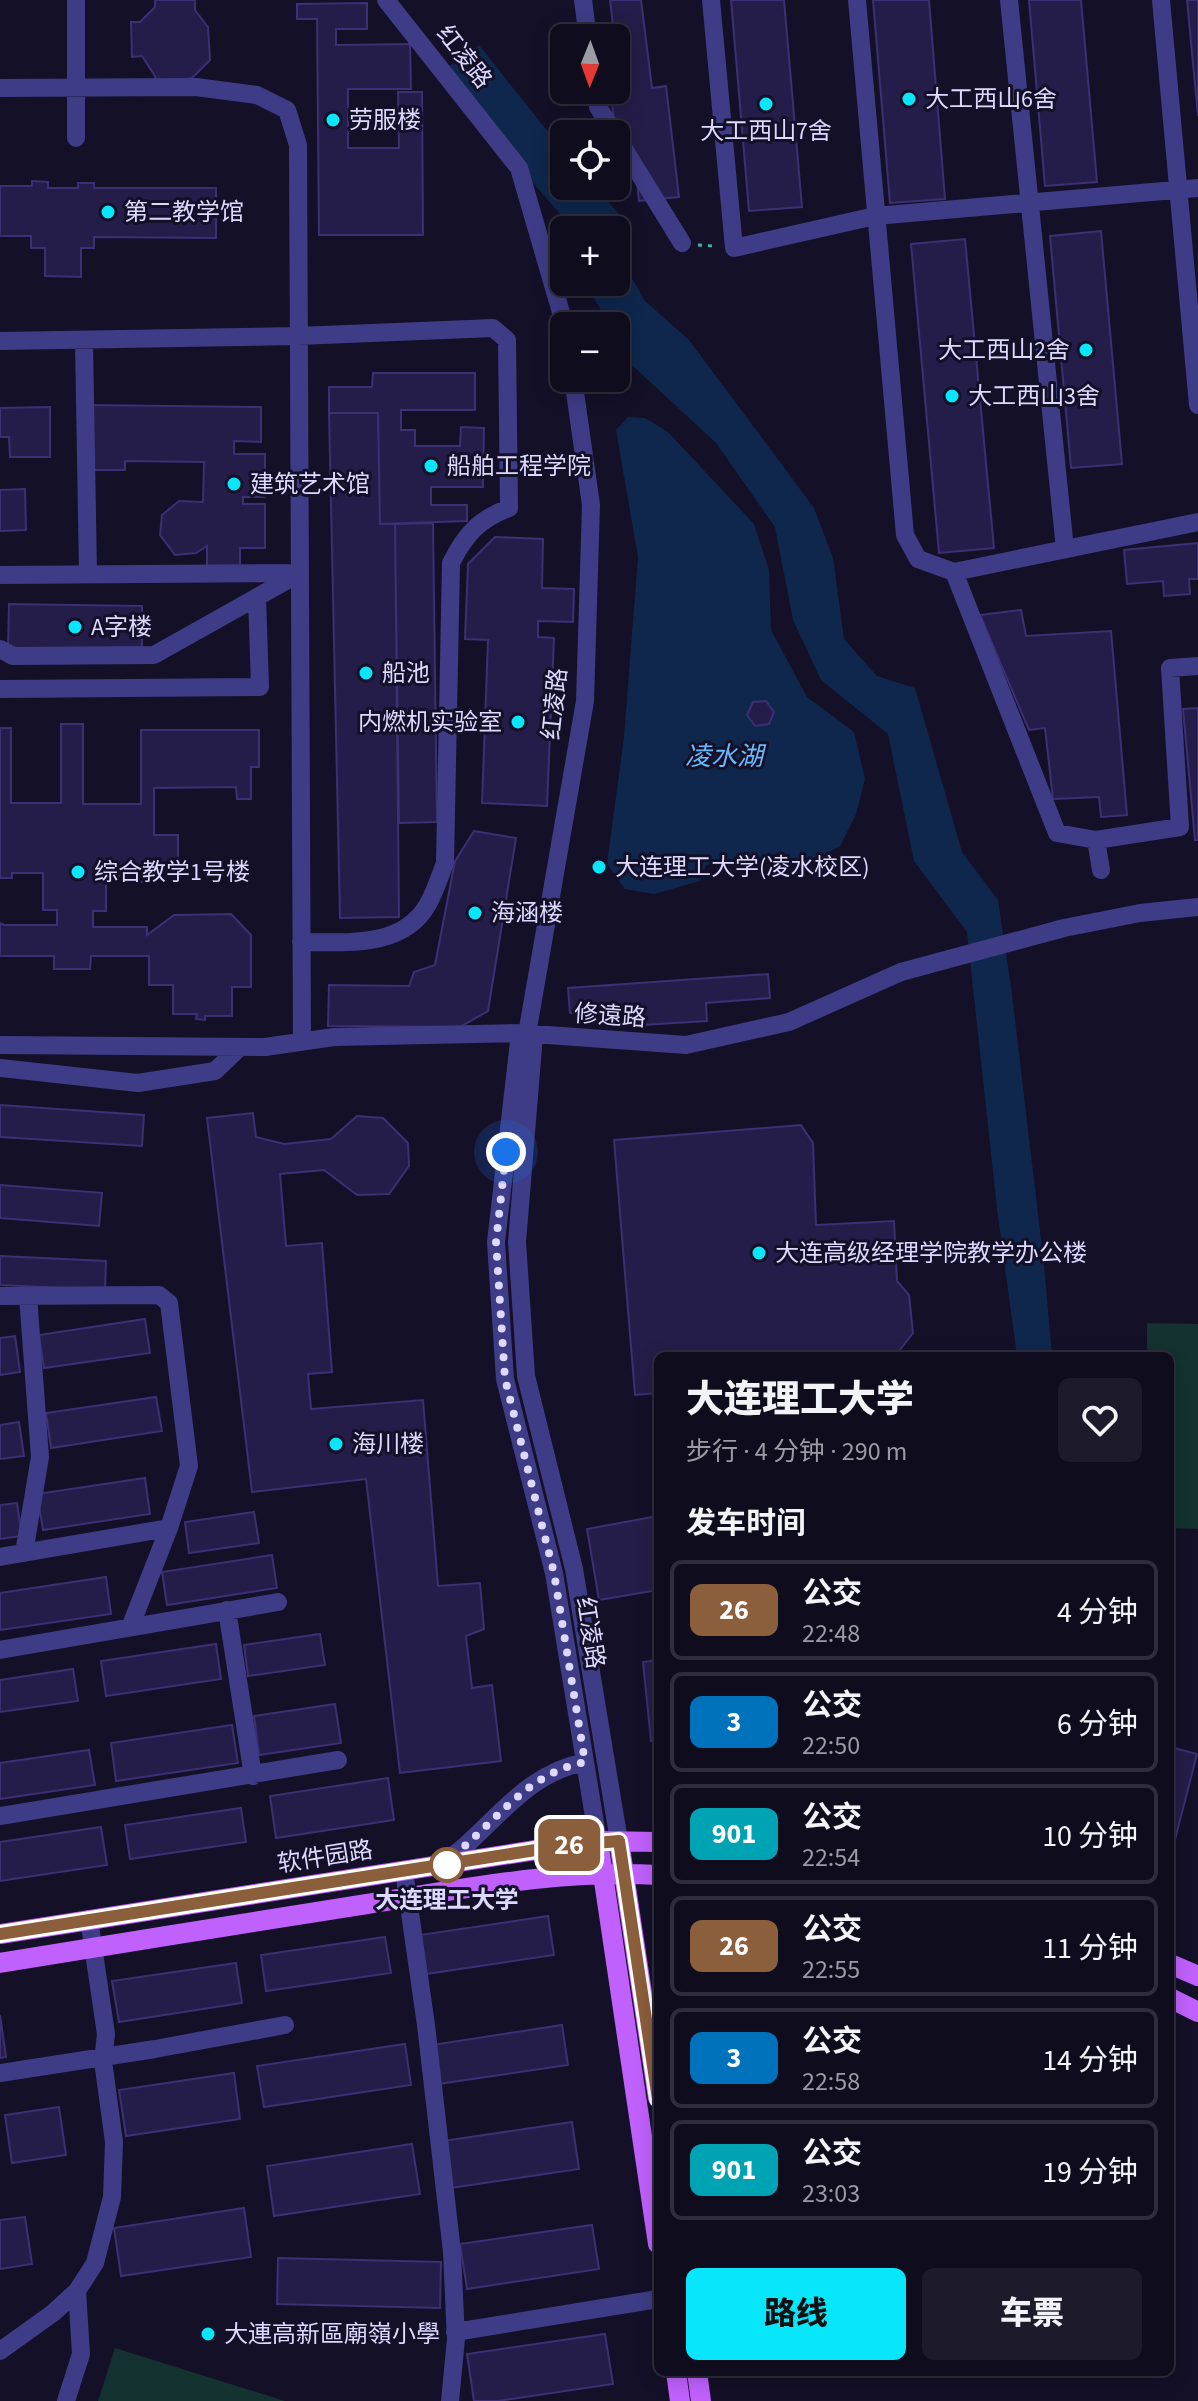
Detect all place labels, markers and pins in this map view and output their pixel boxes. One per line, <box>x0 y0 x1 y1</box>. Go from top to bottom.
place label: 大工西山6舍 <box>925 82 1057 117</box>
marker: 大工西山6舍 <box>900 90 918 108</box>
marker: 大工西山7舍 <box>757 95 775 113</box>
place label: 劳服楼 <box>349 103 421 138</box>
marker: 劳服楼 <box>324 111 342 129</box>
place label: 大工西山7舍 <box>700 114 832 149</box>
place label: 第二教学馆 <box>124 195 244 230</box>
marker: 第二教学馆 <box>99 203 117 221</box>
place label: 大工西山2舍 <box>938 333 1070 368</box>
marker: 大工西山2舍 <box>1077 341 1095 359</box>
place label: 大工西山3舍 <box>968 379 1100 414</box>
marker: 大工西山3舍 <box>943 387 961 405</box>
place label: 船舶工程学院 <box>447 449 591 484</box>
marker: 船舶工程学院 <box>422 457 440 475</box>
place label: 建筑艺术馆 <box>250 467 370 502</box>
marker: 建筑艺术馆 <box>225 475 243 493</box>
place label: A字楼 <box>91 610 152 645</box>
marker: A字楼 <box>66 618 84 636</box>
place label: 船池 <box>382 656 430 691</box>
marker: 船池 <box>357 664 375 682</box>
place label: 内燃机实验室 <box>358 705 502 740</box>
marker: 内燃机实验室 <box>509 713 527 731</box>
place label: 大连理工大学(凌水校区) <box>615 850 870 885</box>
place label: 综合教学1号楼 <box>94 855 250 890</box>
marker: 大连理工大学(凌水校区) <box>590 858 608 876</box>
marker: 综合教学1号楼 <box>69 863 87 881</box>
place label: 海涵楼 <box>491 896 563 931</box>
marker: 海涵楼 <box>466 904 484 922</box>
place label: 大连高级经理学院教学办公楼 <box>775 1236 1087 1271</box>
marker: 大连高级经理学院教学办公楼 <box>750 1244 768 1262</box>
place label: 海川楼 <box>352 1427 424 1462</box>
marker: 海川楼 <box>327 1435 345 1453</box>
marker: 大连理工大学 <box>430 1848 464 1882</box>
place label: 大连理工大学 <box>375 1883 519 1918</box>
place label: 大連高新區廟嶺小學 <box>224 2317 440 2352</box>
marker: 大連高新區廟嶺小學 <box>199 2325 217 2343</box>

